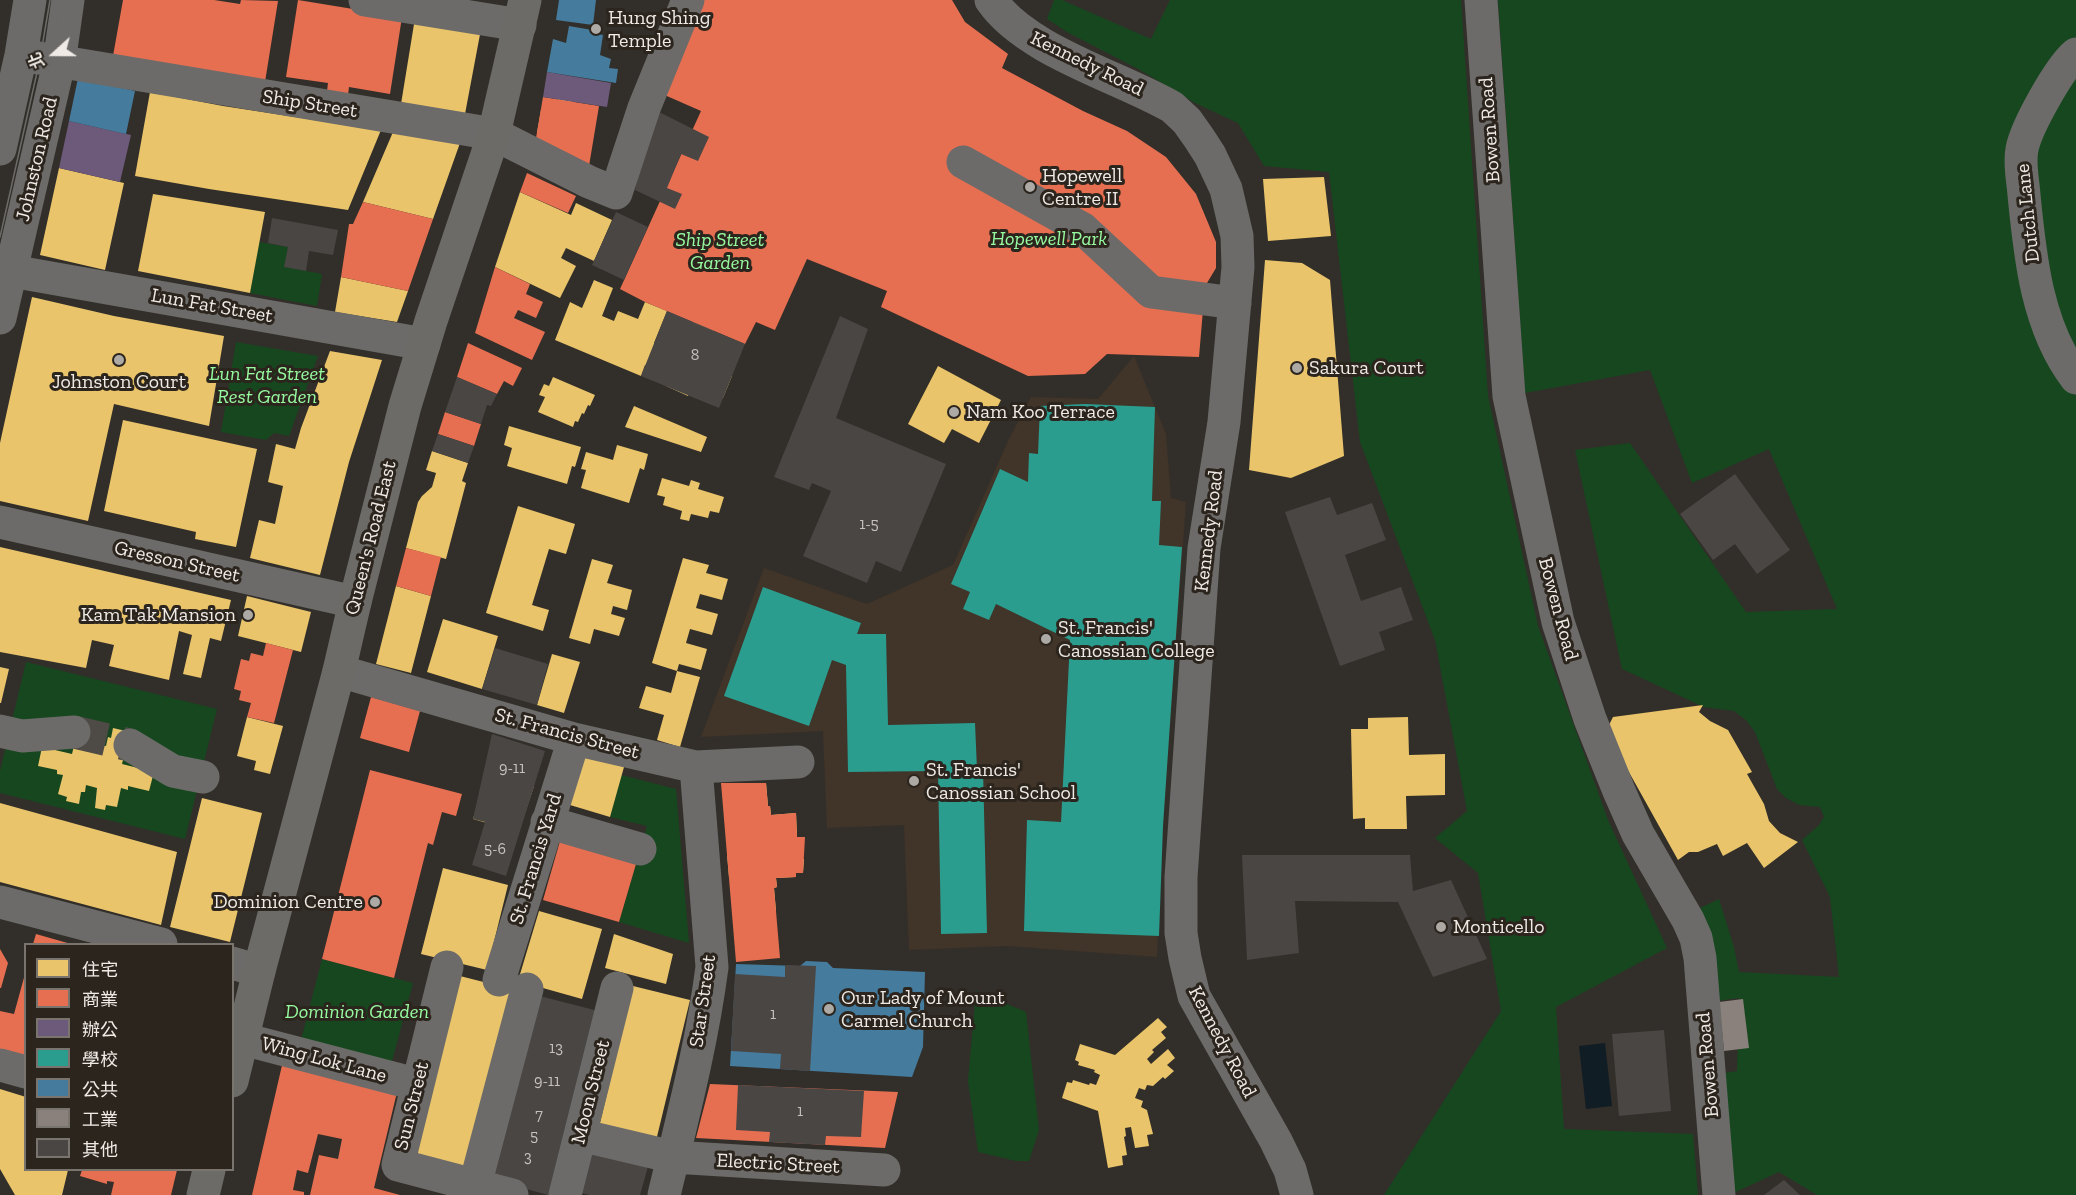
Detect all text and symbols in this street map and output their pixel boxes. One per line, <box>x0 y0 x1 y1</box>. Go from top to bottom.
place label: Hung Shing Temple <box>608 6 711 53</box>
marker: Hung Shing Temple <box>589 22 603 36</box>
north arrow <box>24 24 84 84</box>
street label: Kennedy Road <box>1027 26 1147 102</box>
text: 北 <box>25 50 48 72</box>
street label: Bowen Road <box>1474 76 1506 184</box>
street label: Ship Street <box>261 85 359 123</box>
street label: Johnston Road <box>11 94 63 224</box>
street label: Dutch Lane <box>2011 162 2045 264</box>
place label: Hopewell Centre II <box>1042 164 1122 211</box>
marker: Hopewell Centre II <box>1023 180 1037 194</box>
park label: Hopewell Park <box>991 227 1107 251</box>
park label: Ship Street Garden <box>676 228 764 275</box>
street label: Lun Fat Street <box>149 283 275 329</box>
house number: 8 <box>691 345 699 365</box>
marker: Johnston Court <box>112 353 126 367</box>
place label: Sakura Court <box>1309 356 1424 380</box>
marker: Sakura Court <box>1290 361 1304 375</box>
park label: Lun Fat Street Rest Garden <box>209 362 325 409</box>
place label: Johnston Court <box>52 370 186 394</box>
place label: Nam Koo Terrace <box>966 400 1115 424</box>
marker: Nam Koo Terrace <box>947 405 961 419</box>
street label: Queen's Road East <box>340 458 402 618</box>
street label: Kennedy Road <box>1190 469 1228 593</box>
house number: 1-5 <box>859 514 879 534</box>
street label: Gresson Street <box>112 536 242 588</box>
street label: Bowen Road <box>1533 555 1583 663</box>
place label: Kam Tak Mansion <box>81 603 236 627</box>
marker: Kam Tak Mansion <box>241 608 255 622</box>
place label: St. Francis' Canossian College <box>1058 616 1215 663</box>
marker: St. Francis' Canossian College <box>1039 632 1053 646</box>
street label: St. Francis Street <box>492 703 642 765</box>
house number: 9-11 <box>499 758 525 778</box>
place label: St. Francis' Canossian School <box>926 758 1076 805</box>
marker: St. Francis' Canossian School <box>907 774 921 788</box>
street label: St. Francis Yard <box>505 791 567 927</box>
house number: 5-6 <box>484 839 506 859</box>
place label: Dominion Centre <box>213 890 363 914</box>
marker: Dominion Centre <box>368 895 382 909</box>
place label: Monticello <box>1453 915 1544 939</box>
marker: Monticello <box>1434 920 1448 934</box>
legend <box>24 943 234 1171</box>
street label: Star Street <box>685 953 721 1049</box>
text: 住宅 <box>82 959 118 981</box>
street label: Kennedy Road <box>1183 982 1261 1102</box>
place label: Our Lady of Mount Carmel Church <box>841 986 1005 1033</box>
text: 商業 <box>82 989 118 1011</box>
park label: Dominion Garden <box>285 1000 429 1024</box>
marker: Our Lady of Mount Carmel Church <box>822 1002 836 1016</box>
house number: 1 <box>770 1004 776 1024</box>
street label: Bowen Road <box>1691 1011 1725 1119</box>
text: 辦公 <box>82 1019 118 1041</box>
street label: Wing Lok Lane <box>259 1032 389 1088</box>
street label: Moon Street <box>566 1037 616 1147</box>
house number: 13 <box>549 1038 563 1058</box>
text: 學校 <box>82 1049 118 1071</box>
street label: Sun Street <box>389 1059 435 1153</box>
house number: 9-11 <box>534 1071 560 1091</box>
text: 公共 <box>82 1079 118 1101</box>
house number: 1 <box>797 1101 803 1121</box>
house number: 7 <box>535 1105 543 1125</box>
text: 工業 <box>82 1109 118 1131</box>
house number: 5 <box>530 1126 538 1146</box>
text: 其他 <box>82 1139 118 1161</box>
house number: 3 <box>524 1147 532 1167</box>
street label: Electric Street <box>716 1149 840 1179</box>

